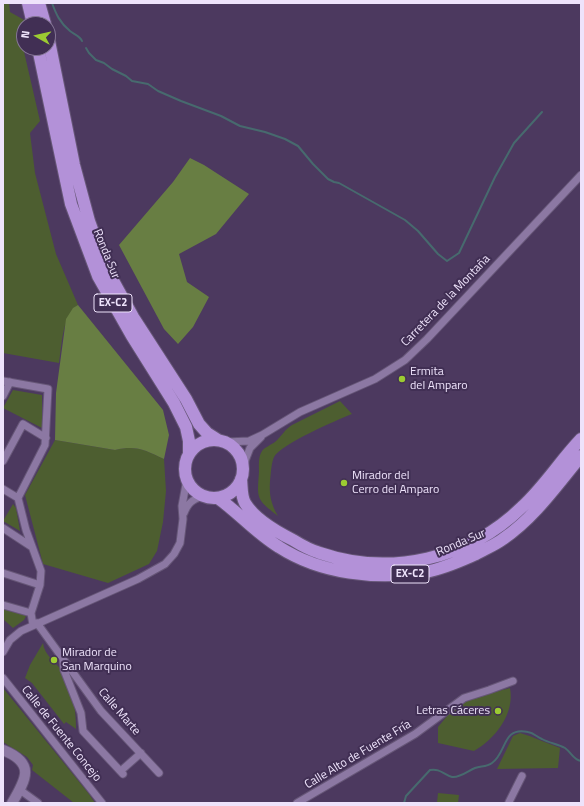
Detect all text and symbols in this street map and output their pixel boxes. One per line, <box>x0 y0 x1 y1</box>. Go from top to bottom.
north arrow <box>16 16 56 56</box>
text: N <box>17 30 34 39</box>
street label: Ronda Sur <box>90 227 122 281</box>
street label: Carretera de la Montaña <box>399 252 493 350</box>
road number: EX-C2 <box>94 294 132 312</box>
place label: Ermita del Amparo <box>410 365 468 393</box>
marker: Ermita del Amparo <box>397 374 407 384</box>
place label: Mirador del Cerro del Amparo <box>352 469 439 497</box>
marker: Mirador del Cerro del Amparo <box>339 478 349 488</box>
street label: Ronda Sur <box>434 526 488 560</box>
road number: EX-C2 <box>391 565 429 583</box>
place label: Mirador de San Marquino <box>62 646 132 674</box>
marker: Mirador de San Marquino <box>49 655 59 665</box>
street label: Calle de Fuente Concejo <box>18 683 104 785</box>
street label: Calle Marte <box>95 686 143 738</box>
place label: Letras Cáceres <box>416 704 490 718</box>
marker: Letras Cáceres <box>493 706 503 716</box>
street label: Calle Alto de Fuente Fría <box>302 718 414 792</box>

